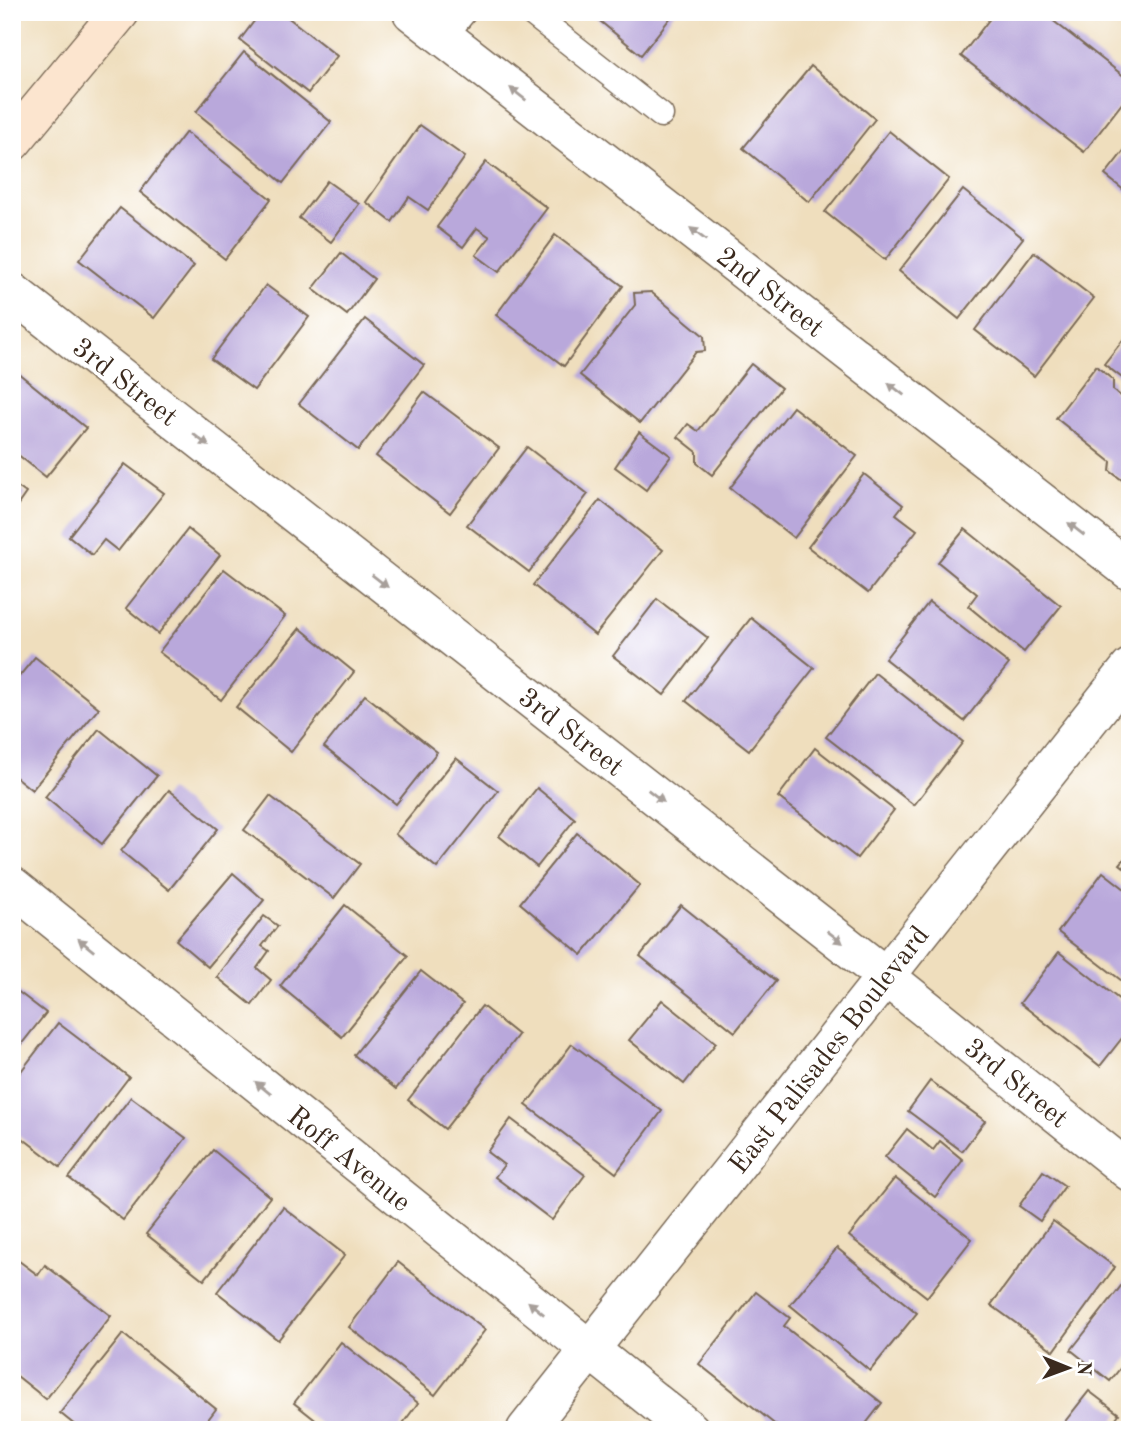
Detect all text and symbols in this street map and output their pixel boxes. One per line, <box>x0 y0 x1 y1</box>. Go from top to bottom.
one-way arrow <box>509 88 527 102</box>
one-way arrow <box>689 227 707 242</box>
street label: 2nd Street <box>710 243 828 344</box>
street label: 3rd Street <box>67 334 182 433</box>
one-way arrow <box>888 382 905 397</box>
one-way arrow <box>192 433 210 447</box>
one-way arrow <box>1067 522 1085 536</box>
one-way arrow <box>371 573 389 587</box>
street label: 3rd Street <box>513 684 628 783</box>
one-way arrow <box>646 789 664 804</box>
street label: East Palisades Boulevard <box>725 922 935 1180</box>
one-way arrow <box>825 929 843 944</box>
one-way arrow <box>78 938 95 953</box>
street label: 3rd Street <box>958 1034 1072 1134</box>
one-way arrow <box>255 1081 272 1096</box>
street label: Roff Avenue <box>281 1103 415 1218</box>
one-way arrow <box>527 1300 545 1315</box>
north arrow <box>1034 1334 1104 1404</box>
text: N <box>1073 1361 1092 1376</box>

